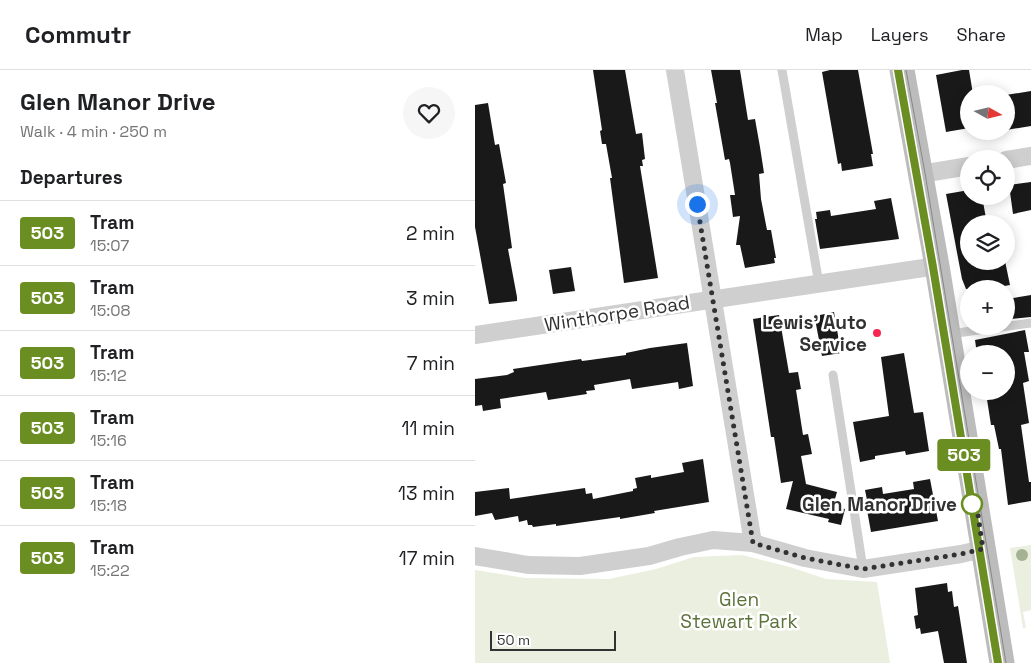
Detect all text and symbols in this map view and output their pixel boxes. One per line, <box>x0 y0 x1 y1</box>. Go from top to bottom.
text: Commutr <box>25 19 131 50</box>
text: Map <box>805 23 843 46</box>
text: Layers <box>871 23 928 46</box>
text: Share <box>956 23 1006 46</box>
north arrow <box>960 85 1015 140</box>
map controls <box>960 85 1015 400</box>
text: Glen Manor Drive <box>20 86 216 117</box>
button: heart <box>403 87 455 139</box>
text: Walk · 4 min · 250 m <box>20 121 167 142</box>
button: locate <box>960 150 1015 205</box>
text: Departures <box>20 165 123 190</box>
your location <box>685 192 710 217</box>
text: Tram <box>90 210 134 235</box>
button: layers <box>960 215 1015 270</box>
text: 503 <box>31 221 64 244</box>
text: 2 min <box>406 221 455 246</box>
text: 15:07 <box>90 235 129 256</box>
text: Tram <box>90 275 134 300</box>
button: + <box>960 280 1015 335</box>
text: 503 <box>31 286 64 309</box>
text: 3 min <box>406 286 455 311</box>
street label: Winthorpe Road <box>543 290 692 337</box>
text: 15:08 <box>90 300 131 321</box>
place label: Lewis' Auto Service <box>762 310 867 357</box>
marker: Lewis' Auto Service <box>871 327 883 339</box>
text: Tram <box>90 340 134 365</box>
button: − <box>960 345 1015 400</box>
text: 503 <box>31 351 64 374</box>
text: 7 min <box>407 351 455 376</box>
text: 15:12 <box>90 365 127 386</box>
text: Tram <box>90 405 134 430</box>
text: 503 <box>31 416 64 439</box>
text: 11 min <box>402 416 455 441</box>
text: 15:16 <box>90 430 127 451</box>
line badge: 503 <box>935 439 993 471</box>
text: 503 <box>947 443 981 466</box>
text: Tram <box>90 470 134 495</box>
text: 503 <box>31 481 64 504</box>
text: 13 min <box>398 481 455 506</box>
place label: Glen Manor Drive <box>802 492 957 517</box>
marker: Glen Manor Drive <box>961 493 983 515</box>
text: 15:18 <box>90 495 127 516</box>
text: Tram <box>90 535 134 560</box>
text: 503 <box>31 546 64 569</box>
text: 17 min <box>399 546 455 571</box>
text: 15:22 <box>90 560 130 581</box>
park label: Glen Stewart Park <box>680 587 798 634</box>
scale bar <box>490 628 616 651</box>
text: 50 m <box>497 631 530 649</box>

